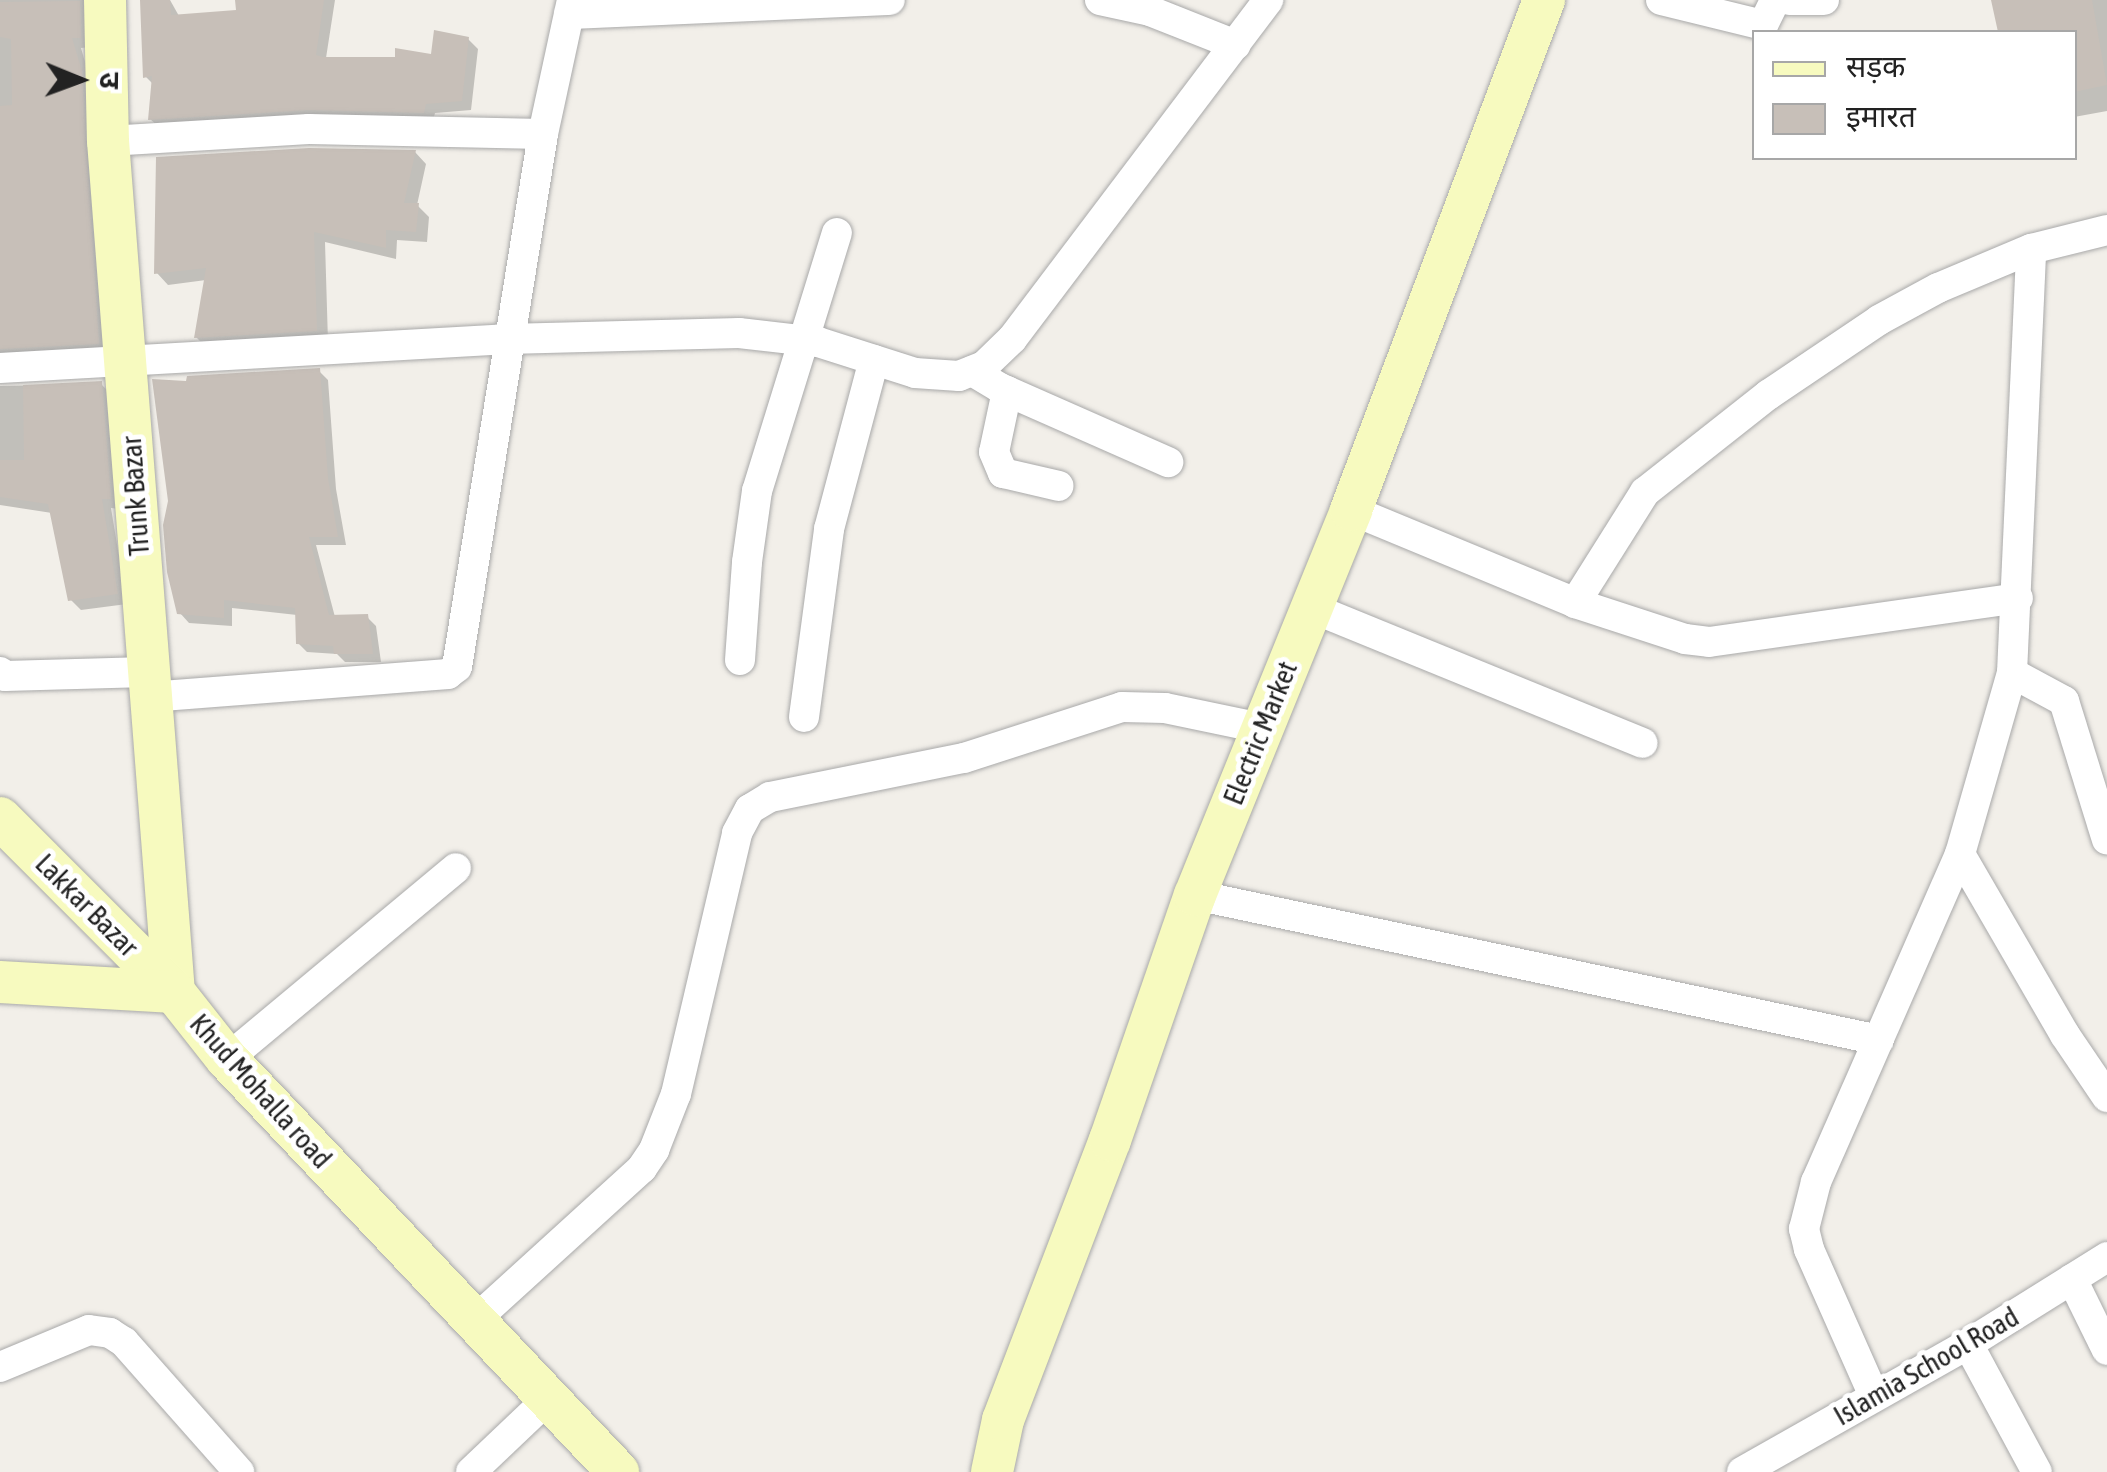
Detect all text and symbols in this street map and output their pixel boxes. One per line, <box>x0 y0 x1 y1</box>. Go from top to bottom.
north arrow <box>30 30 130 130</box>
legend <box>1752 30 2077 160</box>
text: सड़क <box>1846 49 1905 83</box>
text: उ <box>94 72 126 89</box>
text: इमारत <box>1846 99 1916 133</box>
street label: Trunk Bazar <box>114 435 156 557</box>
street label: Electric Market <box>1216 656 1304 810</box>
street label: Lakkar Bazar <box>29 847 145 963</box>
street label: Khud Mohalla road <box>183 1007 339 1175</box>
street label: Islamia School Road <box>1828 1300 2024 1432</box>

